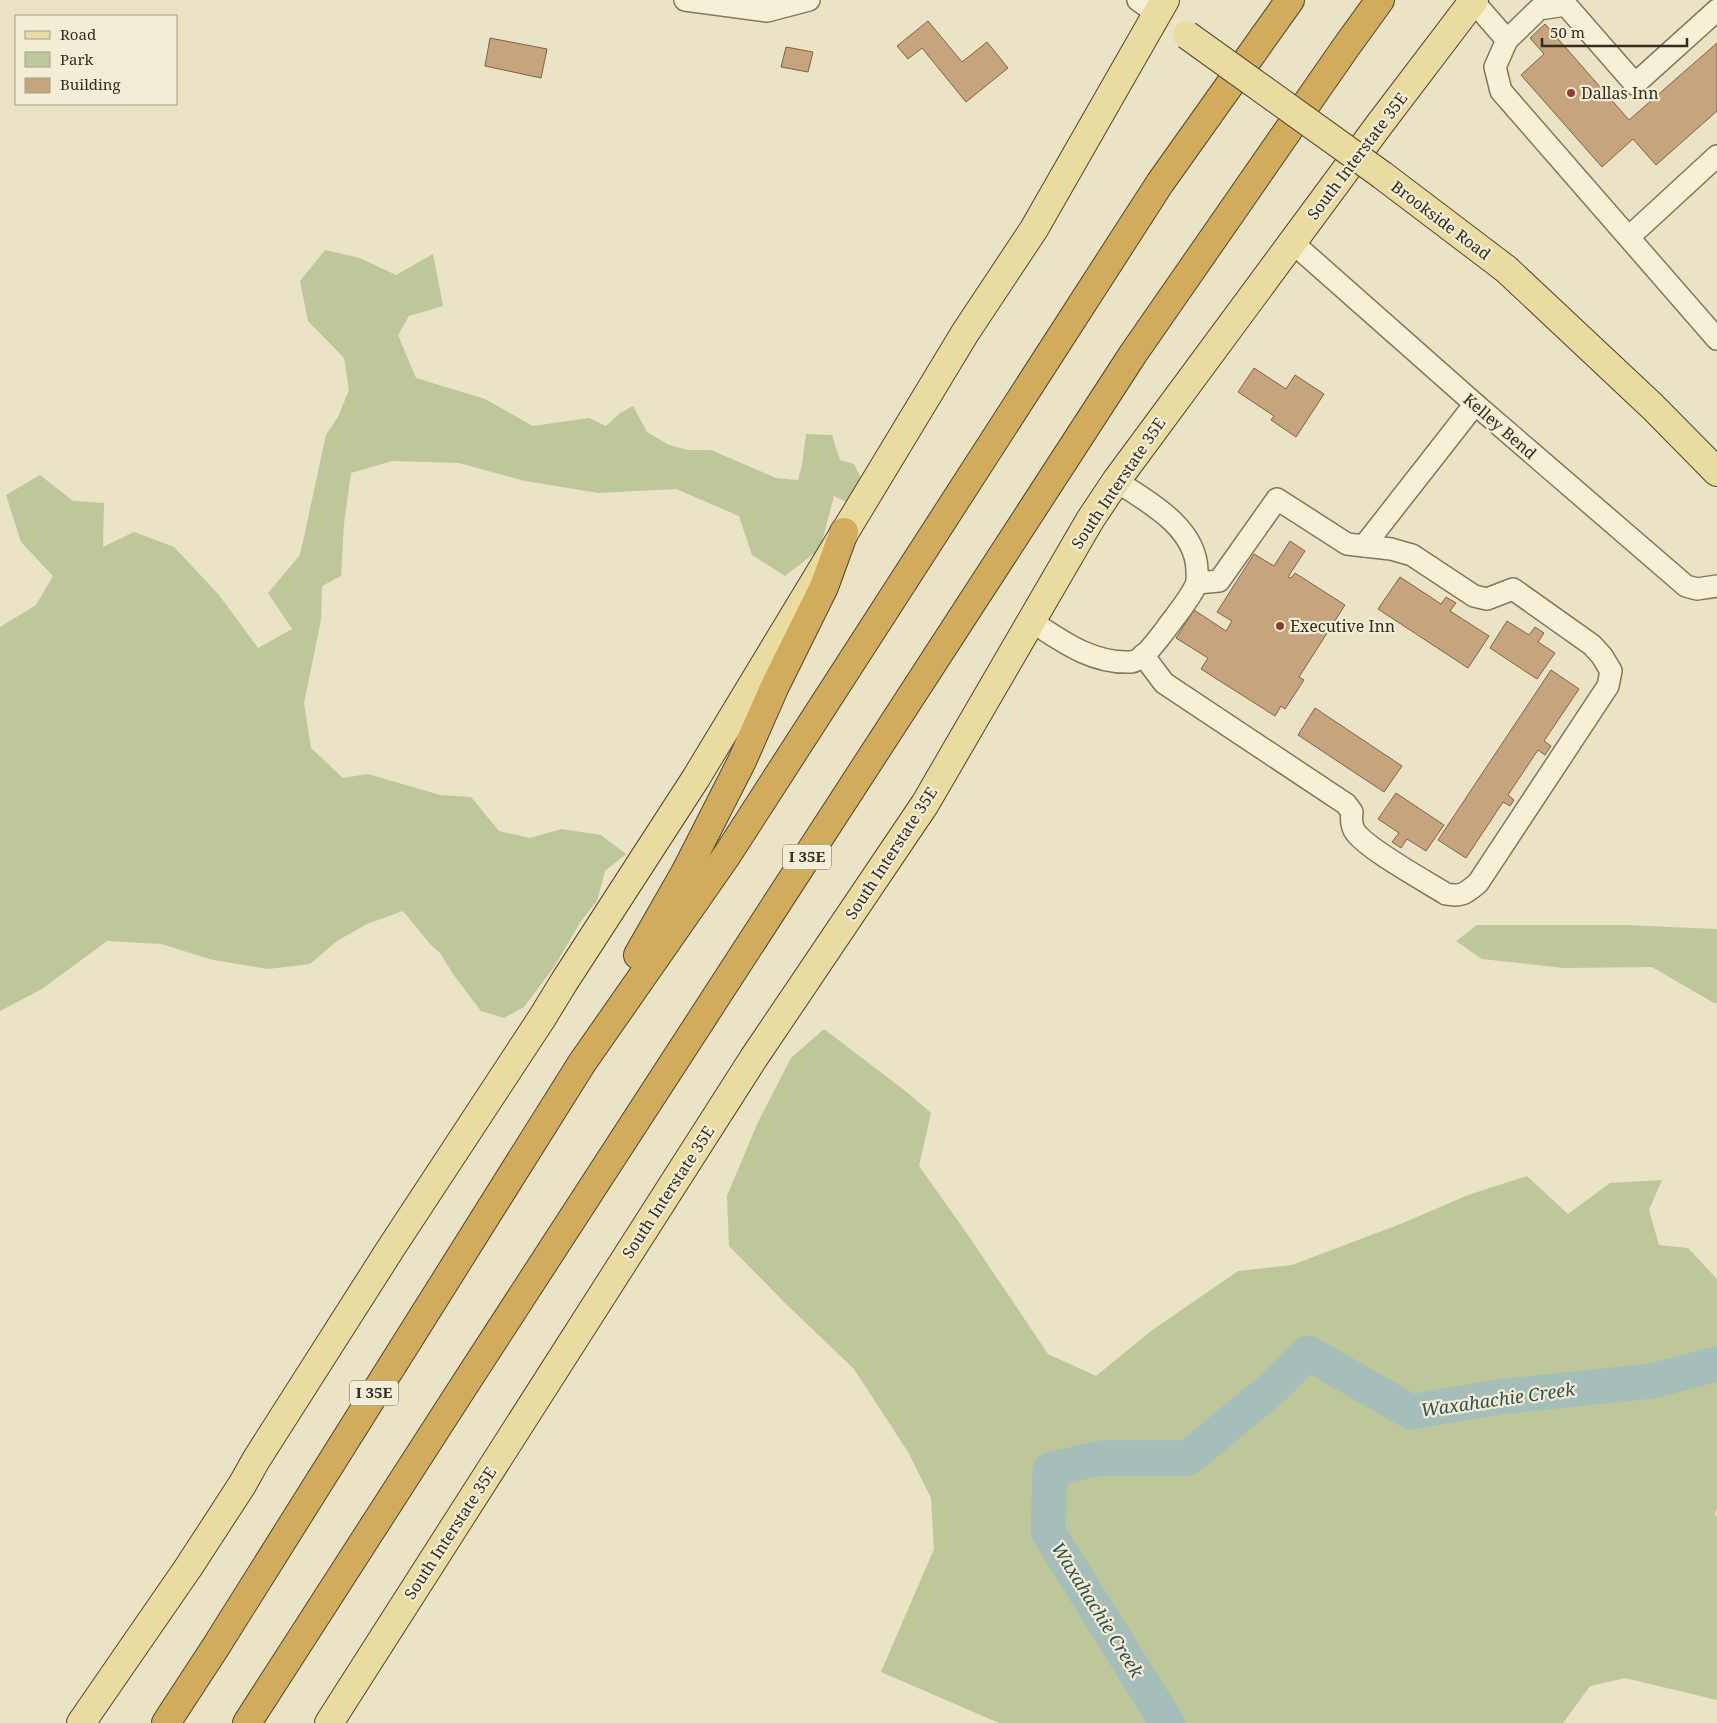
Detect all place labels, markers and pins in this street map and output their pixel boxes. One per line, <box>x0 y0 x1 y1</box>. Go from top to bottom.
place label: Dallas Inn <box>1581 82 1658 104</box>
marker: Dallas Inn <box>1565 87 1577 99</box>
place label: Executive Inn <box>1290 615 1395 637</box>
marker: Executive Inn <box>1274 620 1286 632</box>

